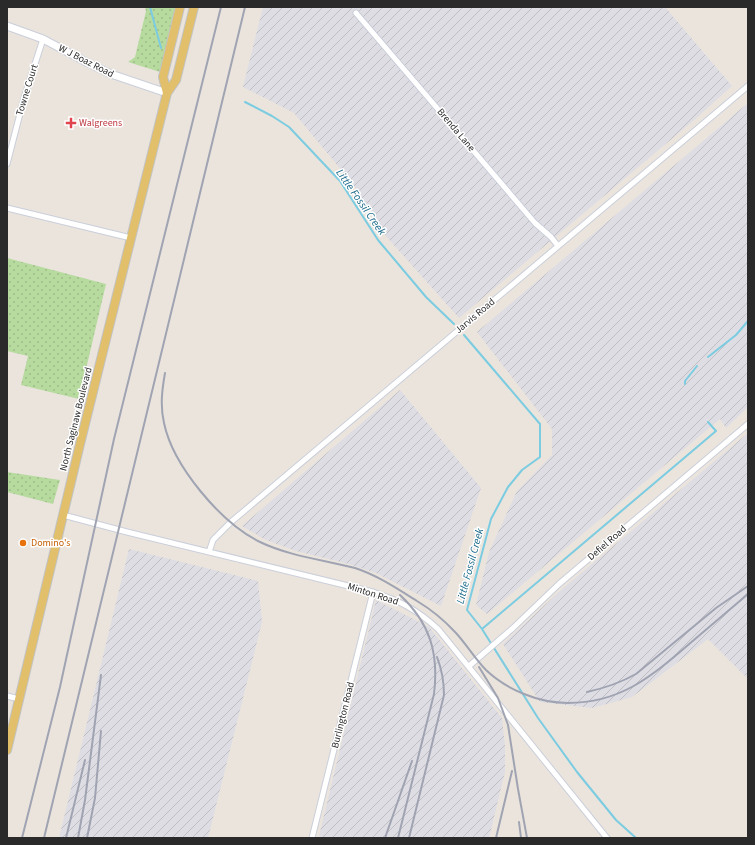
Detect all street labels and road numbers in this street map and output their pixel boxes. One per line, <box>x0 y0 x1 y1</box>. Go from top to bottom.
street label: W J Boaz Road <box>56 41 116 81</box>
street label: Towne Court <box>13 62 42 117</box>
street label: Brenda Lane <box>434 105 478 155</box>
street label: Jarvis Road <box>452 295 498 337</box>
street label: North Saginaw Boulevard <box>56 366 96 472</box>
street label: Defiel Road <box>585 522 629 564</box>
street label: Minton Road <box>346 579 400 609</box>
street label: Burlington Road <box>328 680 358 750</box>

